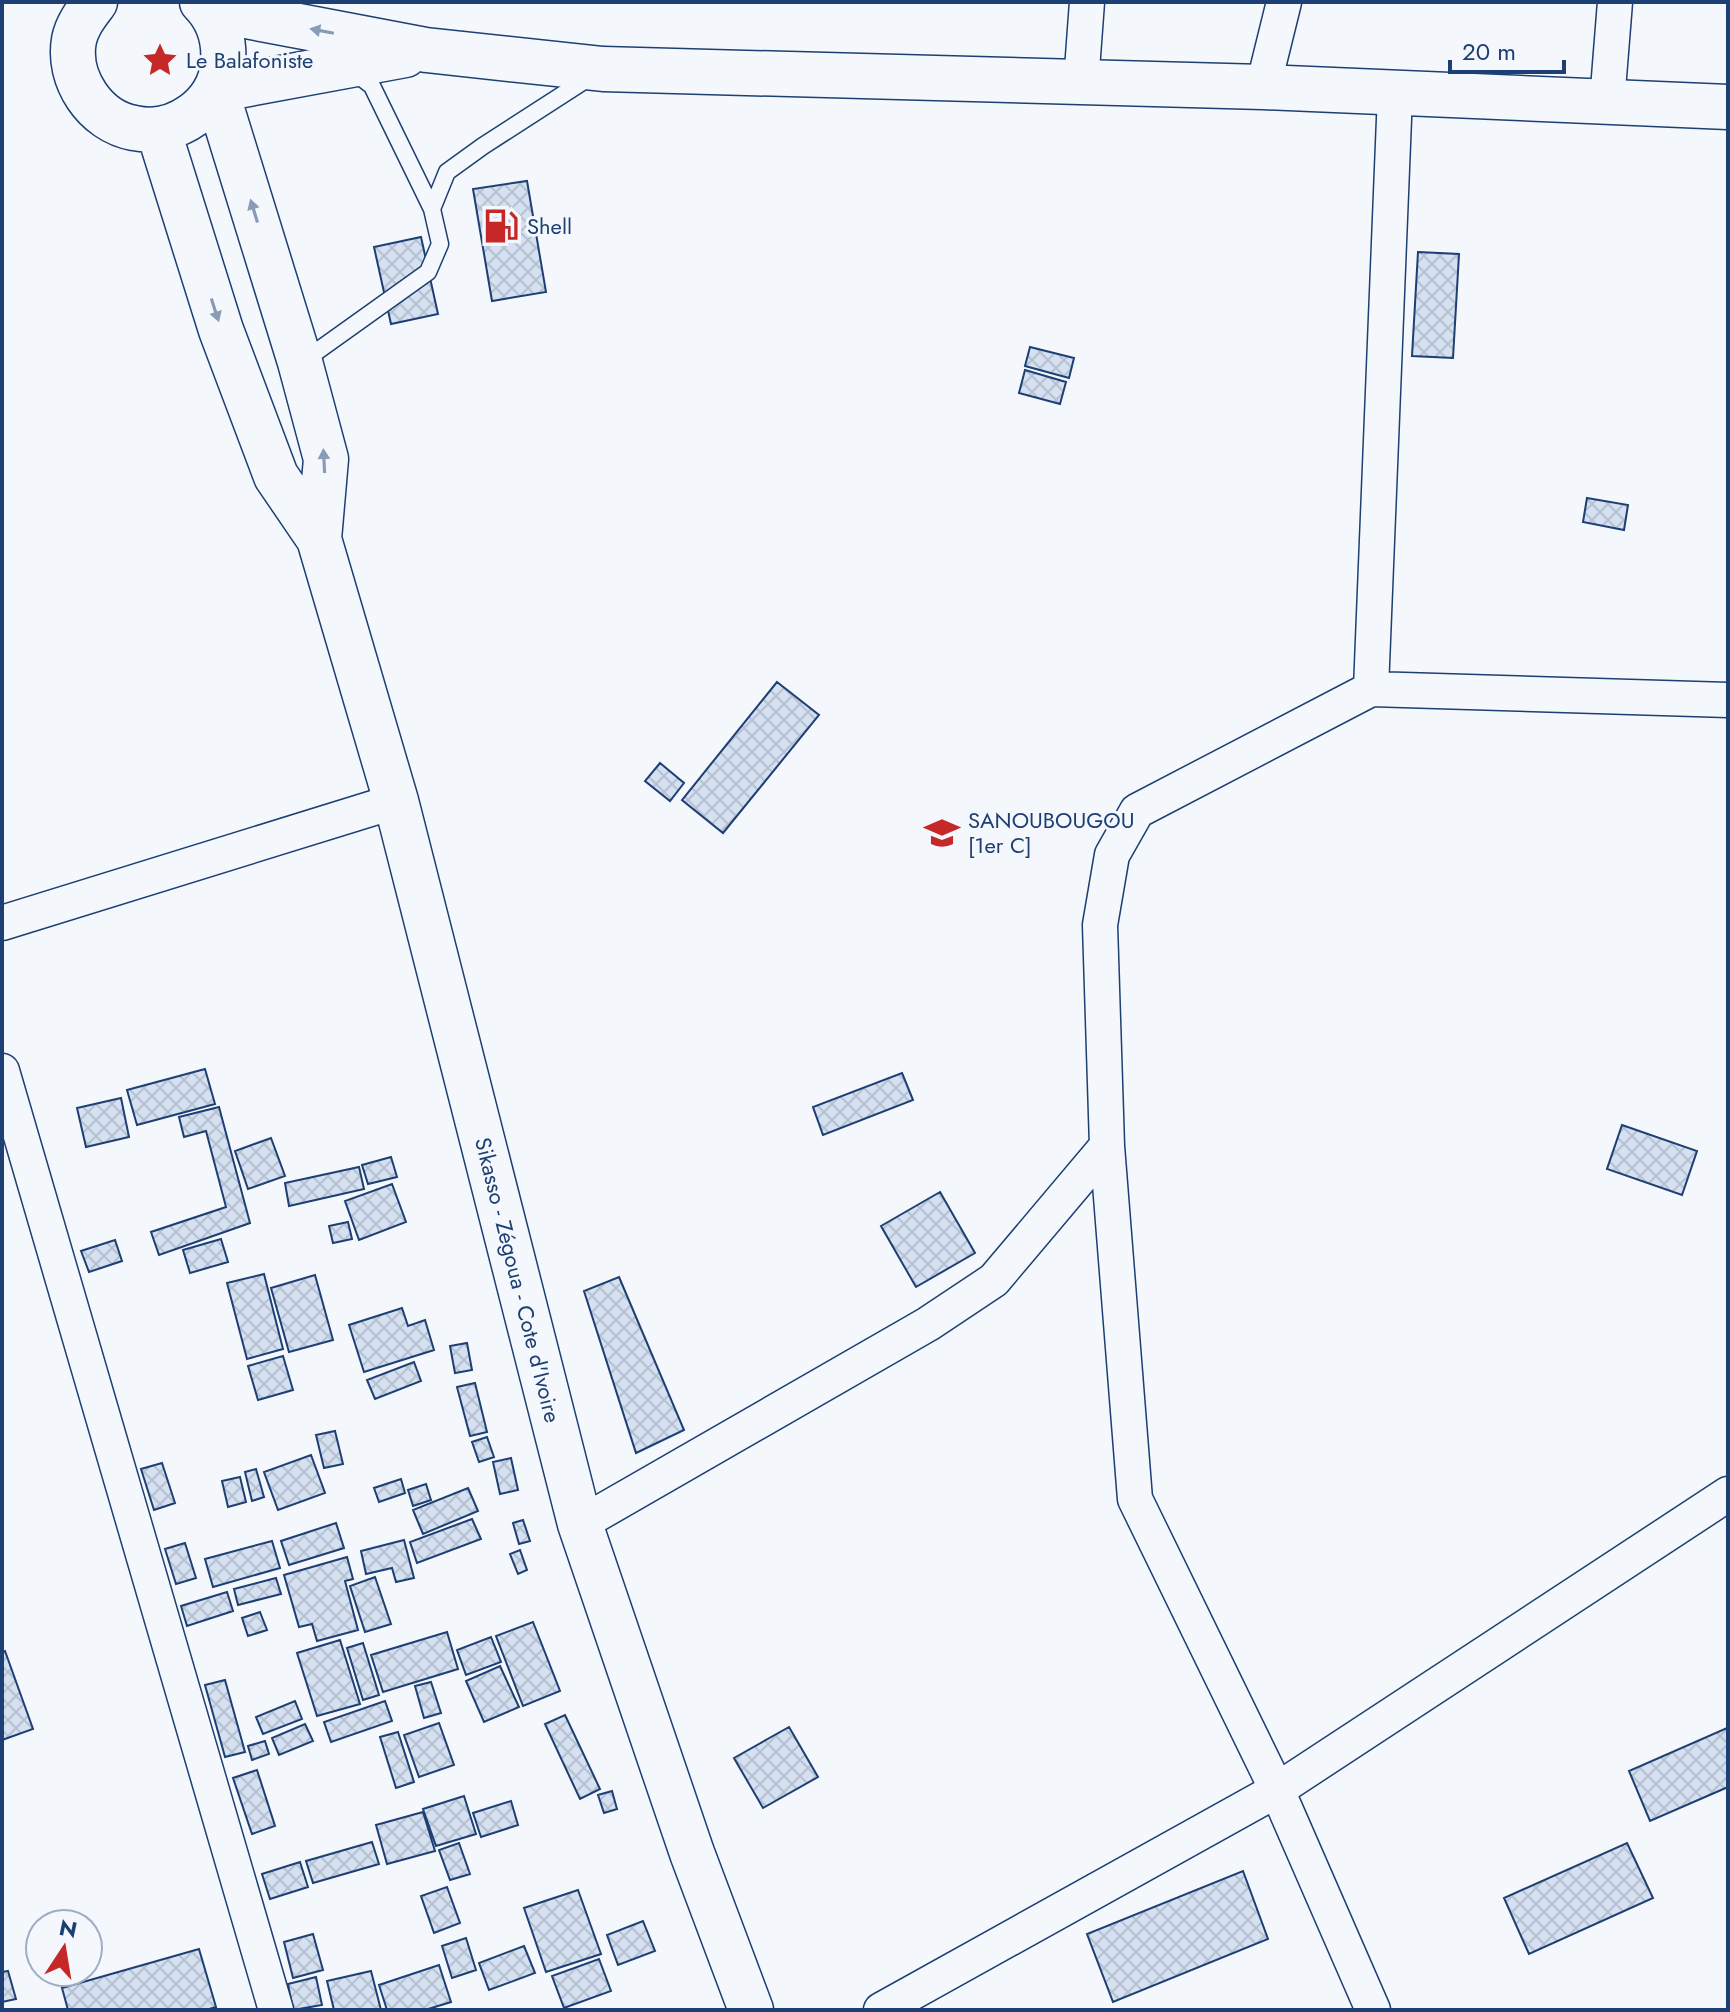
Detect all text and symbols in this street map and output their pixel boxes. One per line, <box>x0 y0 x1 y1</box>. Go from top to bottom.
one-way arrow <box>309 24 334 36</box>
scale bar <box>1450 24 1564 74</box>
text: 20 m <box>1462 34 1516 69</box>
place icon: Le Balafoniste <box>141 41 179 79</box>
place label: Le Balafoniste <box>186 44 313 76</box>
one-way arrow <box>247 199 259 223</box>
fuel station icon: Shell <box>482 207 520 245</box>
place label: Shell <box>527 210 572 242</box>
one-way arrow <box>209 299 222 323</box>
one-way arrow <box>317 448 330 473</box>
place label: SANOUBOUGOU [1er C] <box>968 804 1134 861</box>
school or university icon: SANOUBOUGOU [1er C] <box>923 814 961 852</box>
street label: Sikasso - Zégoua - Cote d'Ivoire <box>467 1134 569 1426</box>
north arrow <box>24 1908 104 1988</box>
text: N <box>56 1911 80 1946</box>

